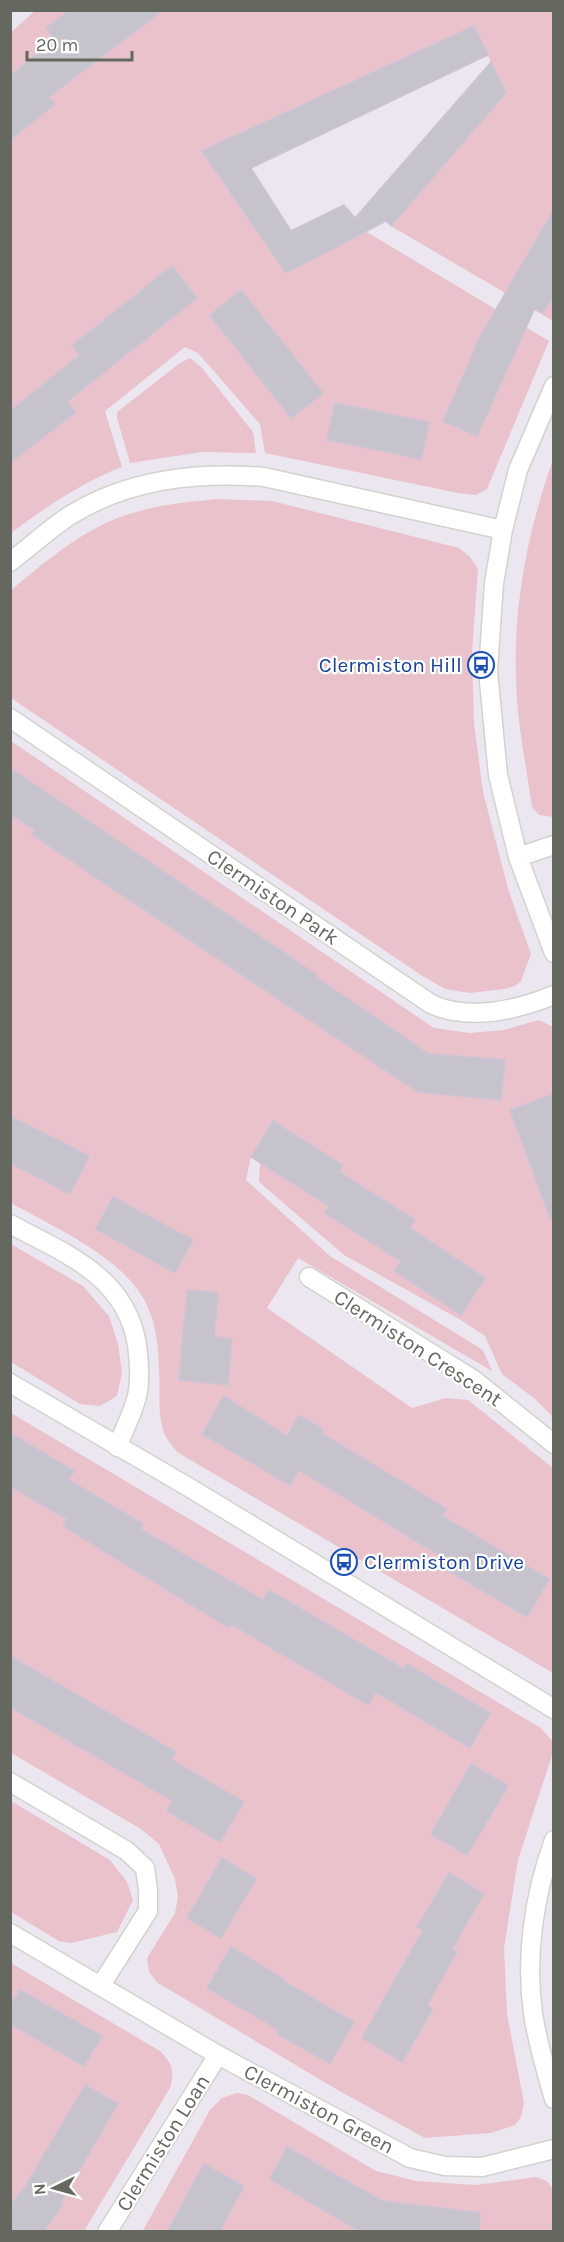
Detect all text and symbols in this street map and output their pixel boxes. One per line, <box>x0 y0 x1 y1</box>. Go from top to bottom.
scale bar <box>27 24 132 62</box>
text: 20 m <box>36 34 78 56</box>
bus stop icon: Clermiston Hill <box>466 650 496 680</box>
place label: Clermiston Hill <box>319 653 462 677</box>
street label: Clermiston Park <box>203 844 344 950</box>
street label: Clermiston Crescent <box>329 1285 507 1411</box>
bus stop icon: Clermiston Drive <box>329 1547 359 1577</box>
place label: Clermiston Drive <box>364 1550 524 1574</box>
street label: Clermiston Green <box>240 2059 398 2159</box>
street label: Clermiston Loan <box>111 2070 215 2216</box>
north arrow <box>24 2158 84 2218</box>
text: N <box>30 2183 50 2196</box>

